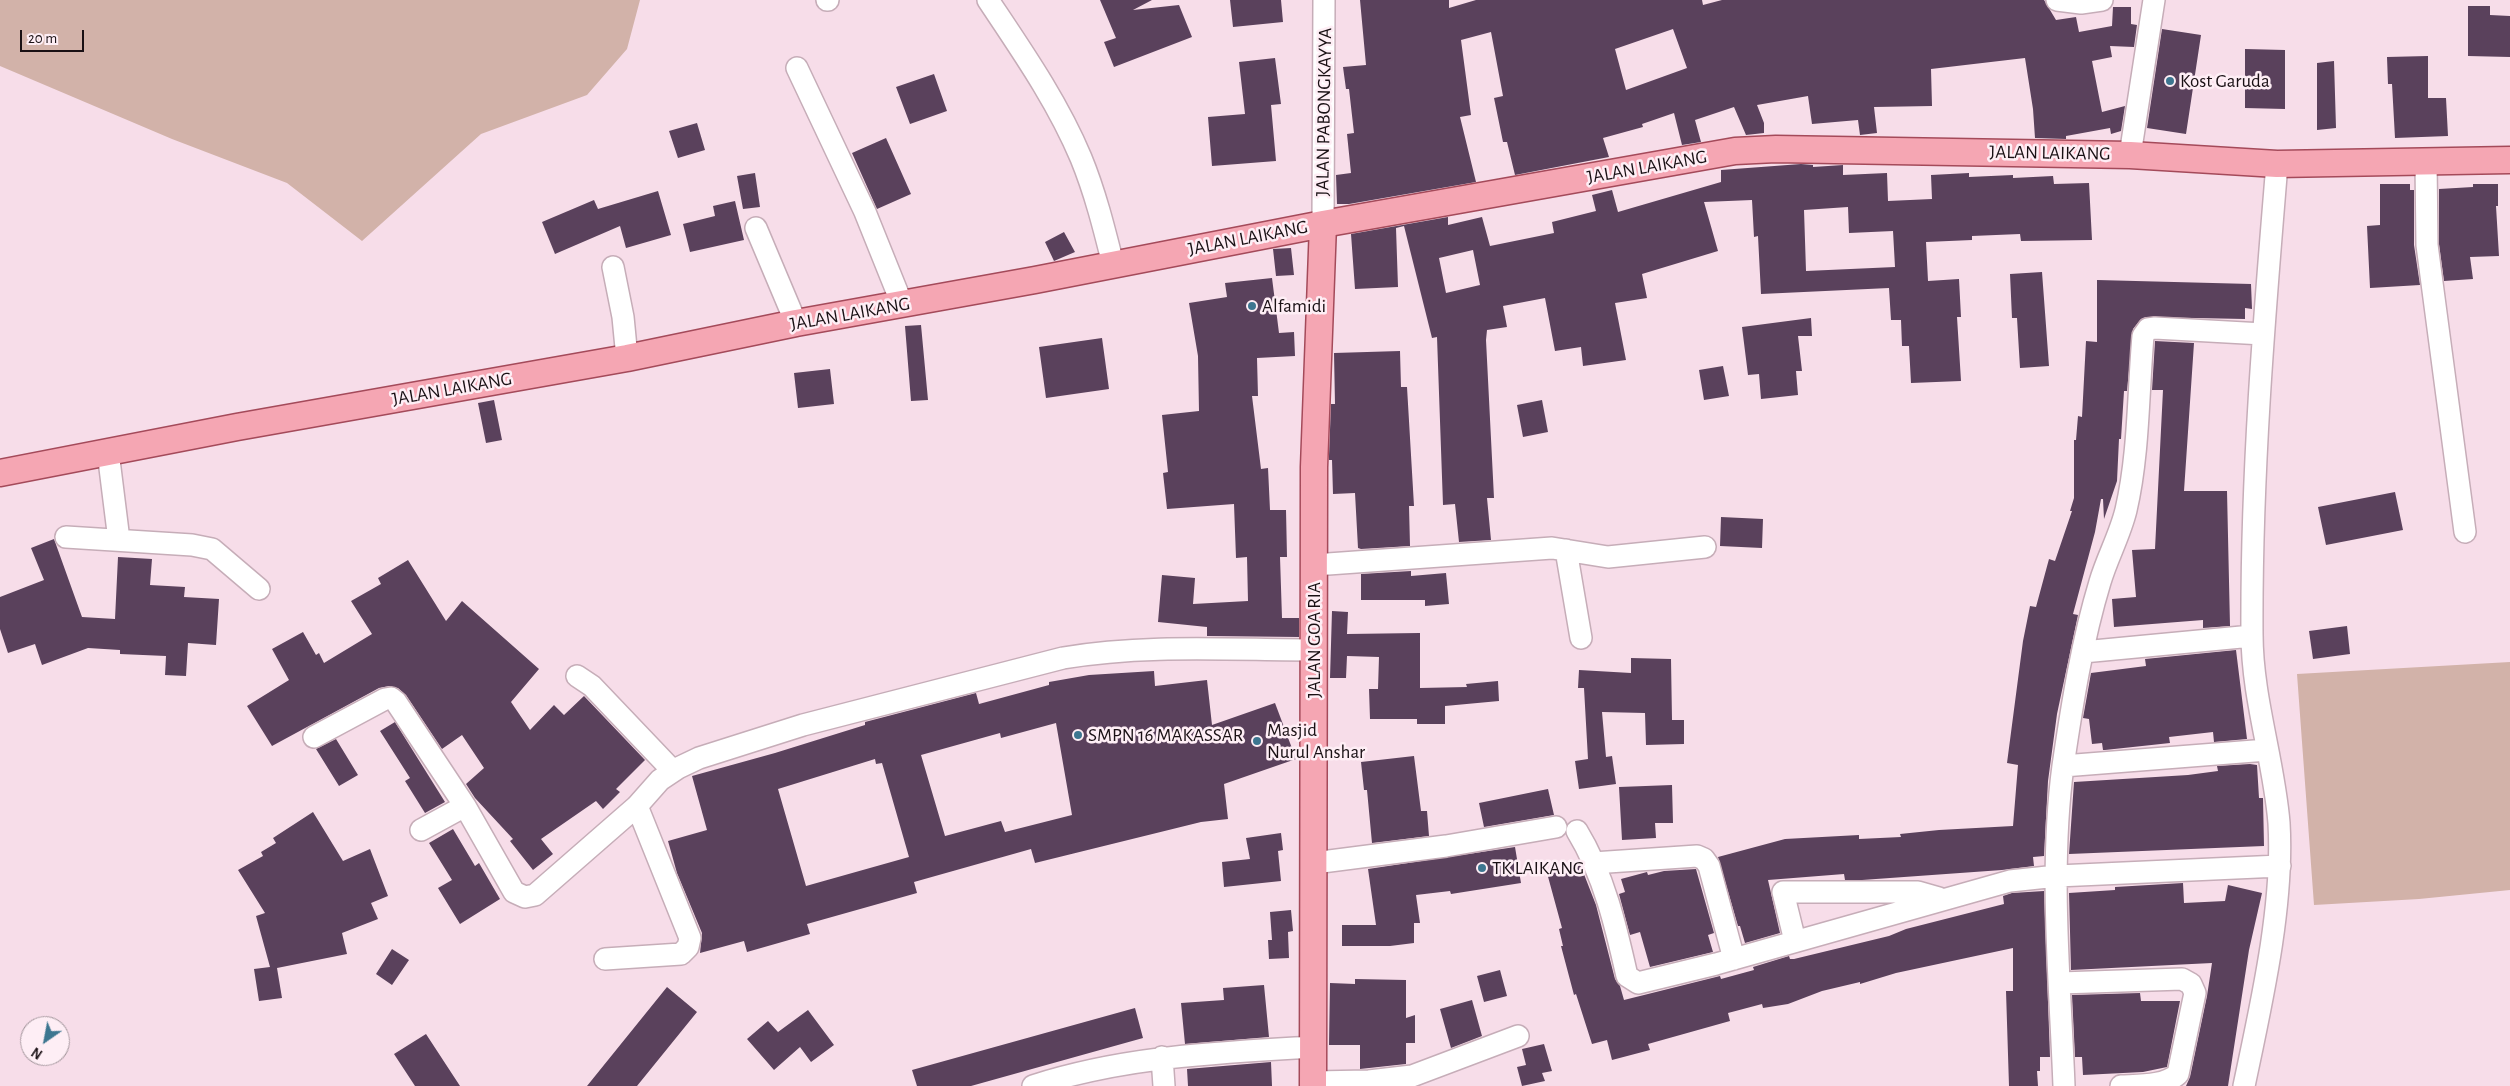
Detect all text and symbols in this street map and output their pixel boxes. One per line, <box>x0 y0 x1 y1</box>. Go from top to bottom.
scale bar <box>22 20 86 52</box>
street label: JALAN PABONGKAYYA <box>1311 27 1337 197</box>
text: 20 m <box>28 31 57 46</box>
place label: Kost Garuda <box>2180 70 2270 92</box>
marker: Kost Garuda <box>2164 75 2176 87</box>
street label: JALAN LAIKANG <box>1989 141 2111 165</box>
street label: JALAN LAIKANG <box>1585 145 1709 189</box>
street label: JALAN LAIKANG <box>1186 215 1310 261</box>
street label: JALAN LAIKANG <box>788 292 912 336</box>
place label: Alfamidi <box>1262 295 1326 317</box>
marker: Alfamidi <box>1246 300 1258 312</box>
street label: JALAN LAIKANG <box>390 367 514 411</box>
street label: JALAN GOA RIA <box>1303 582 1325 698</box>
place label: Masjid Nurul Anshar <box>1267 719 1365 763</box>
place label: SMPN 16 MAKASSAR <box>1088 724 1243 746</box>
marker: SMPN 16 MAKASSAR <box>1072 729 1084 741</box>
marker: Masjid Nurul Anshar <box>1251 735 1263 747</box>
place label: TK LAIKANG <box>1492 857 1584 879</box>
marker: TK LAIKANG <box>1476 862 1488 874</box>
north arrow <box>20 1016 70 1066</box>
text: N <box>29 1044 45 1061</box>

